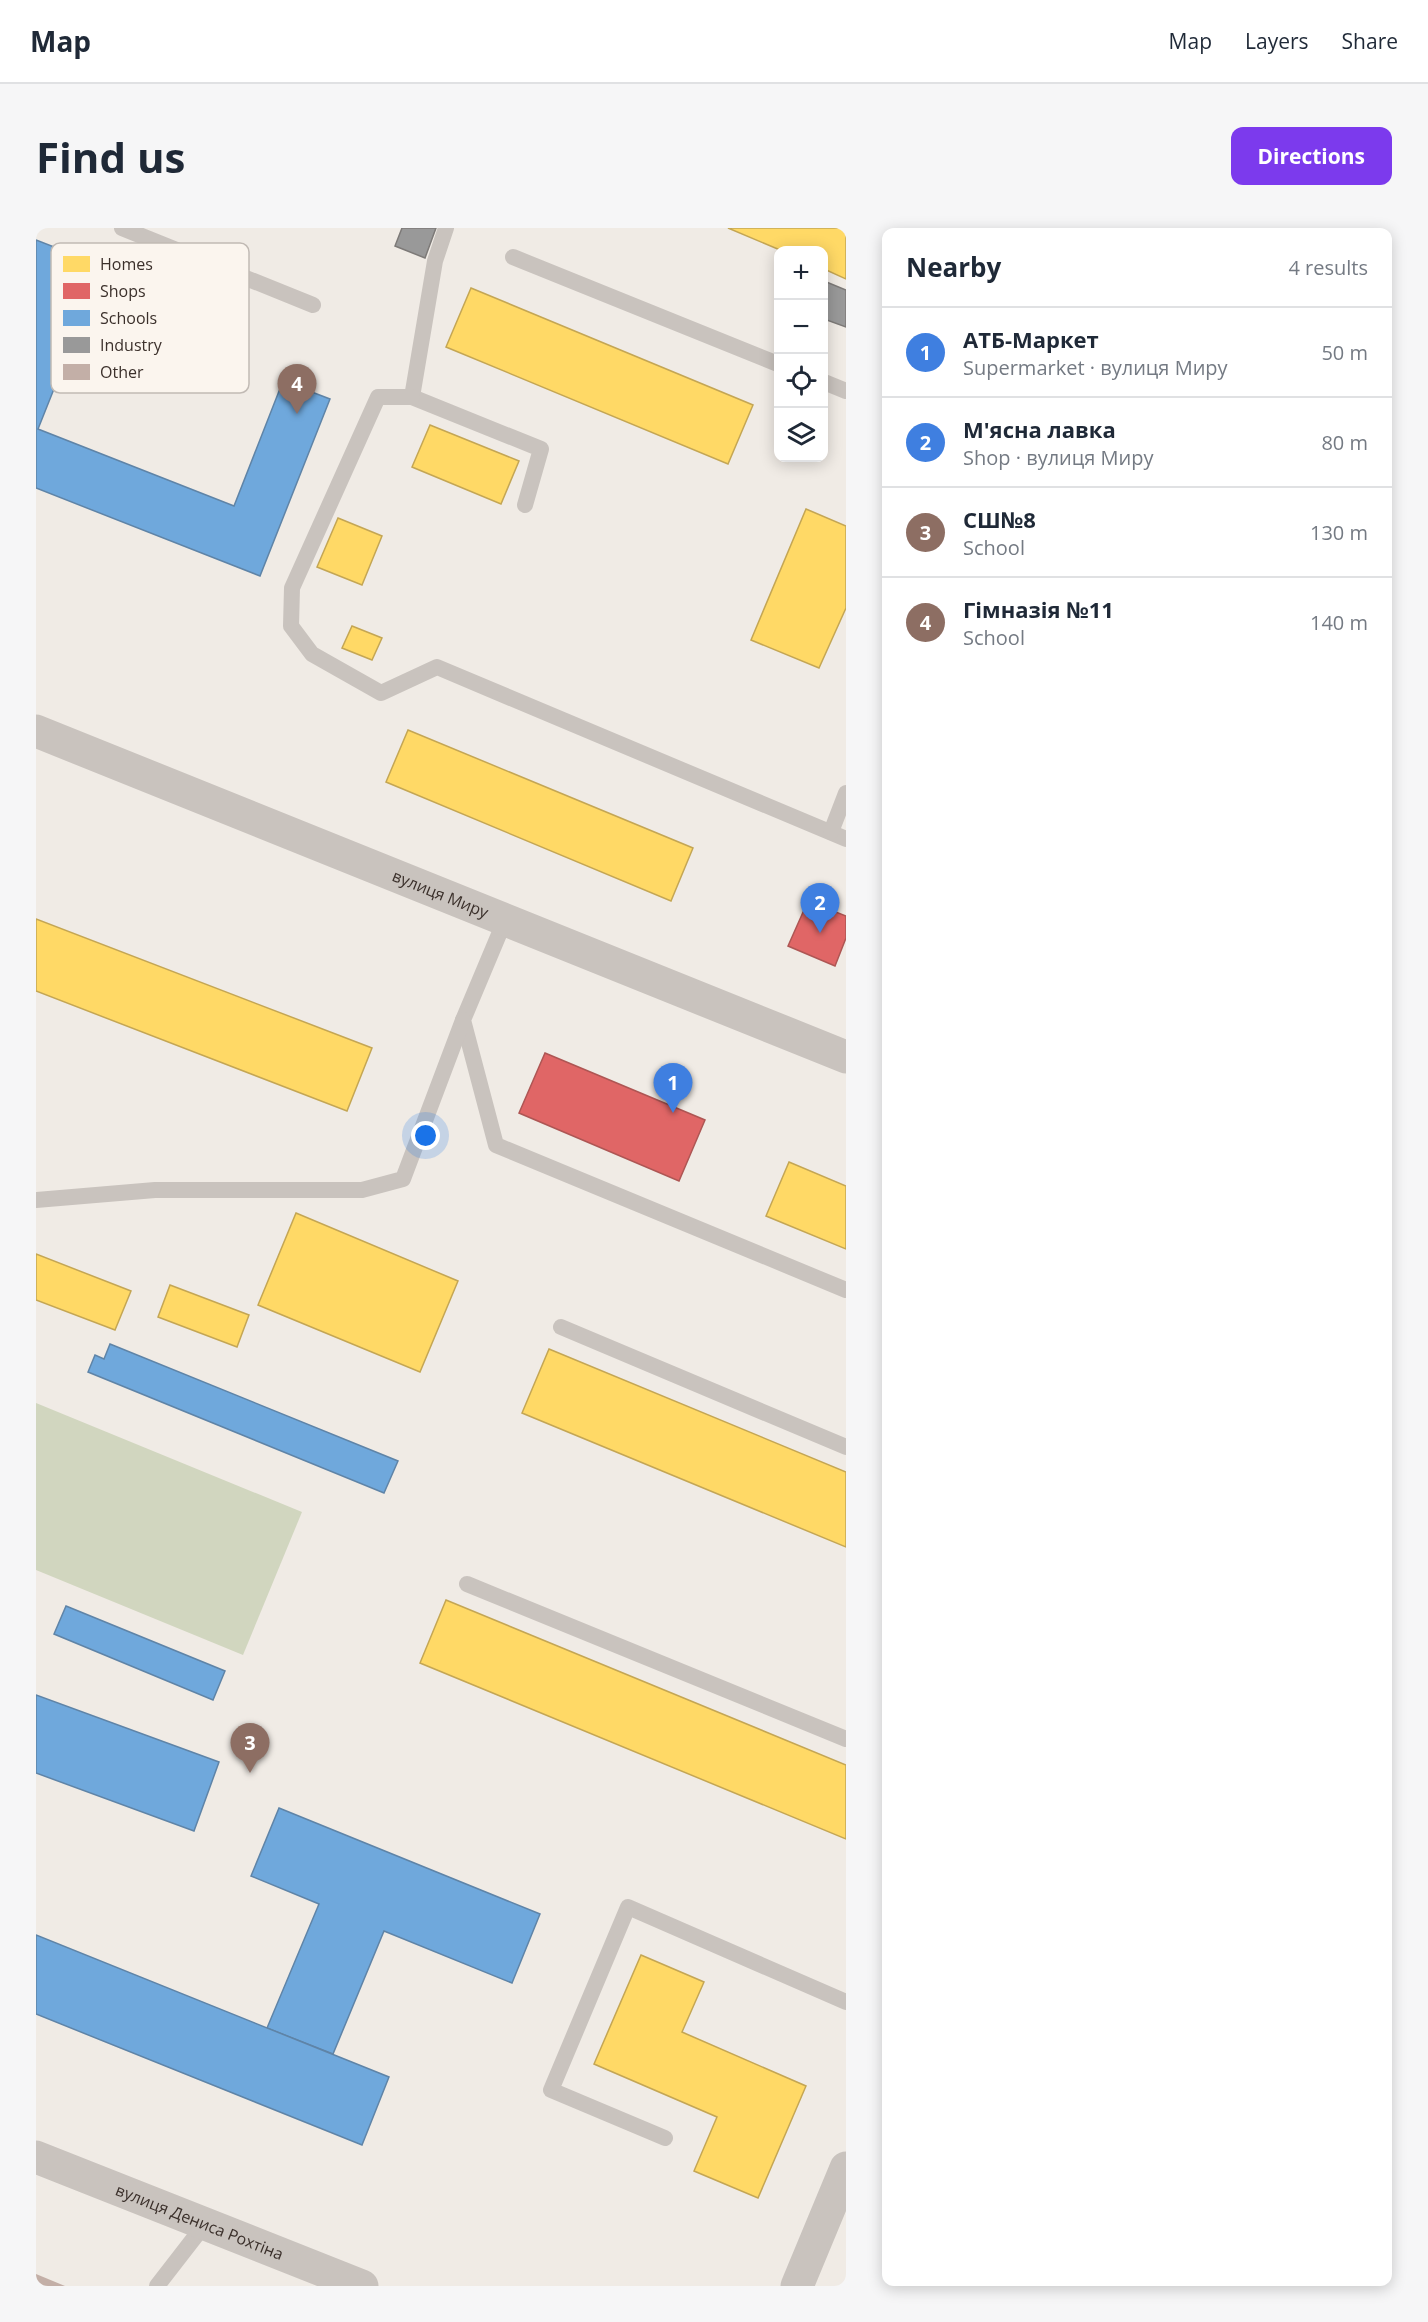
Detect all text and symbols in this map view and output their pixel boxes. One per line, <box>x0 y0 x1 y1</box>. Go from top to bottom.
text: Map <box>30 22 91 60</box>
text: Map <box>1169 27 1212 55</box>
text: Layers <box>1245 27 1309 55</box>
text: Share <box>1342 27 1398 55</box>
button: Directions <box>1231 127 1392 185</box>
text: Find us <box>36 128 185 185</box>
legend <box>51 243 249 393</box>
map controls <box>774 246 828 462</box>
button: + <box>774 246 828 300</box>
text: Nearby <box>906 249 1001 285</box>
text: Homes <box>100 253 153 275</box>
text: 4 results <box>1288 254 1368 281</box>
text: Shops <box>100 280 146 302</box>
button: − <box>774 300 828 354</box>
text: Schools <box>100 307 157 329</box>
text: АТБ-Маркет <box>963 324 1099 354</box>
text: Industry <box>100 334 163 356</box>
text: 1 <box>920 339 931 366</box>
text: 50 m <box>1321 339 1368 366</box>
button: locate <box>774 354 828 408</box>
text: Supermarket · вулиця Миру <box>963 354 1228 381</box>
text: Other <box>100 361 144 383</box>
pin: 4 <box>278 364 316 414</box>
button: layers <box>774 408 828 462</box>
text: М'ясна лавка <box>963 414 1116 444</box>
text: 2 <box>920 429 931 456</box>
text: 80 m <box>1321 429 1368 456</box>
text: Shop · вулиця Миру <box>963 444 1154 471</box>
text: СШ№8 <box>963 504 1036 534</box>
text: 3 <box>920 519 931 546</box>
text: 130 m <box>1310 519 1368 546</box>
text: School <box>963 534 1025 561</box>
text: Гімназія №11 <box>963 594 1114 624</box>
text: 4 <box>920 609 931 636</box>
text: 140 m <box>1310 609 1368 636</box>
text: School <box>963 624 1025 651</box>
street label: вулиця Миру <box>389 865 493 923</box>
pin: 2 <box>800 884 840 933</box>
pin: 1 <box>654 1064 692 1113</box>
your location <box>411 1121 440 1150</box>
pin: 3 <box>230 1724 270 1773</box>
street label: вулиця Дениса Рохтіна <box>113 2179 287 2265</box>

